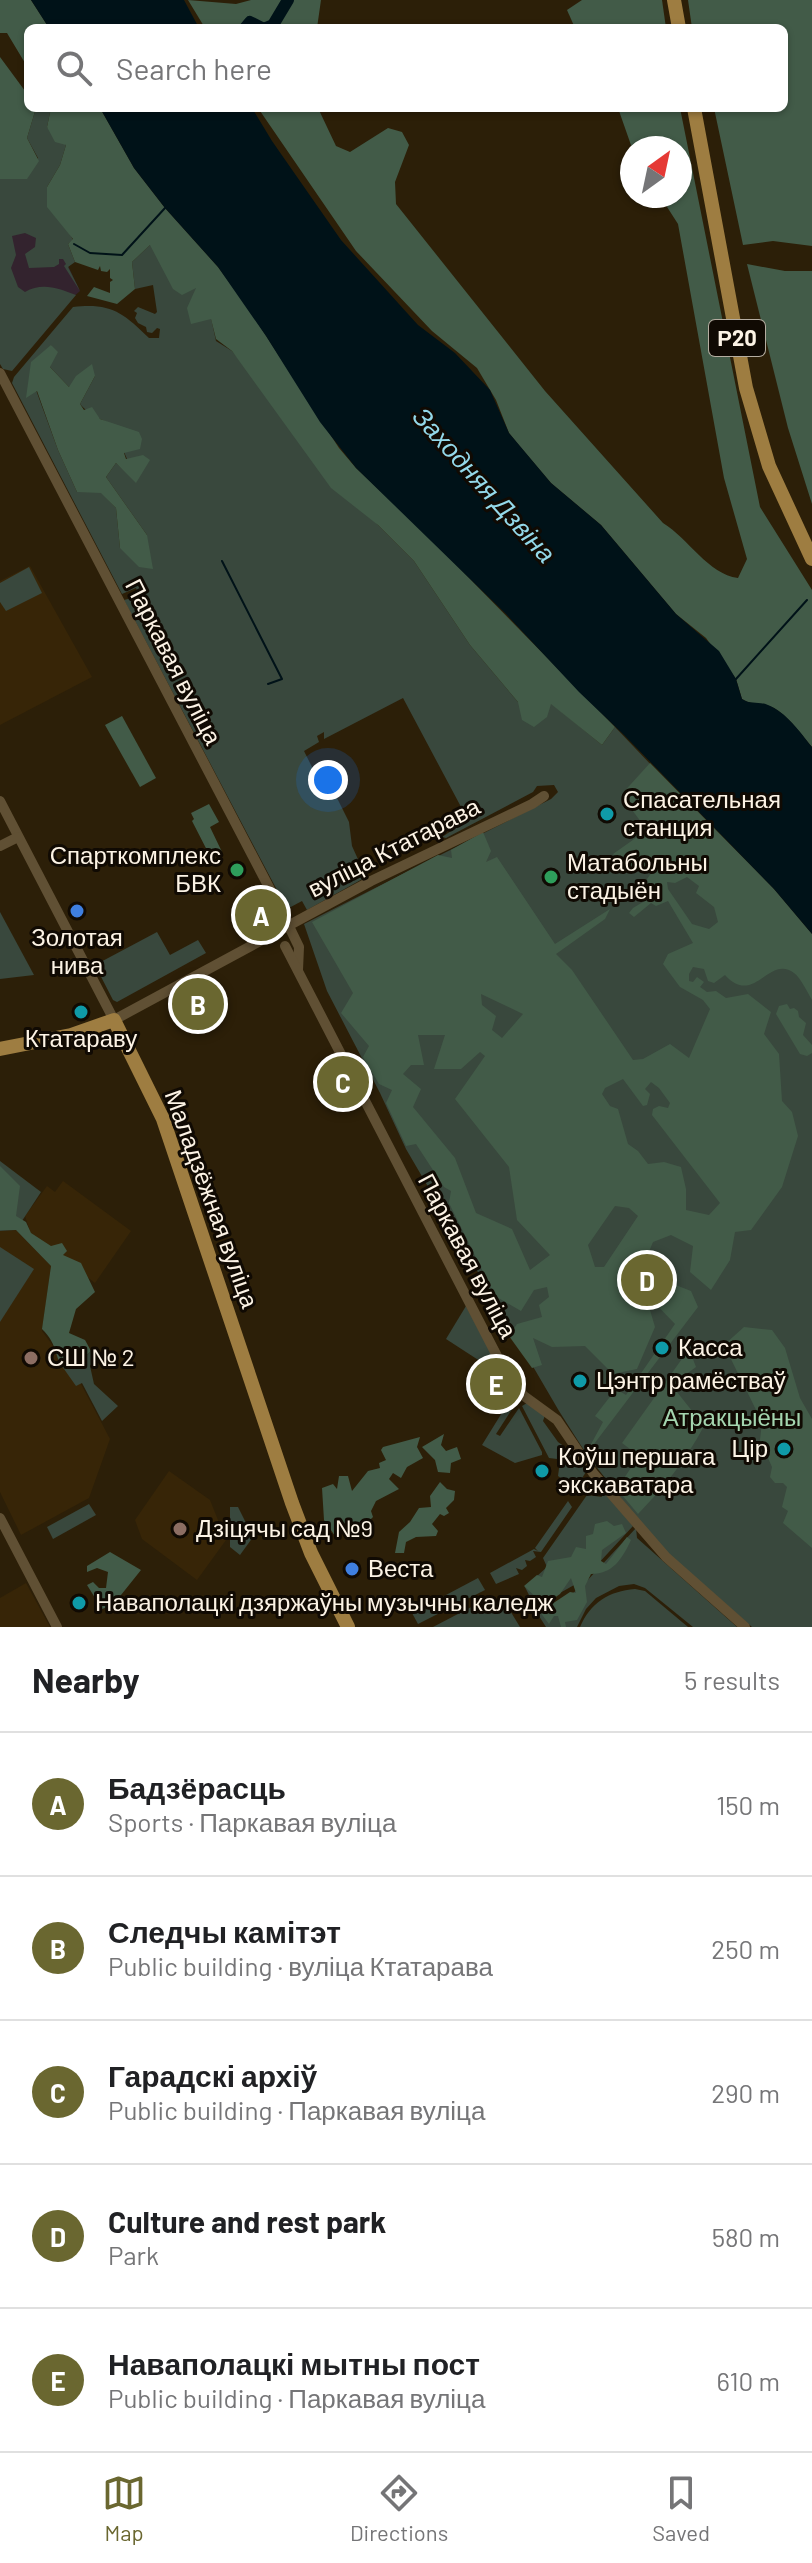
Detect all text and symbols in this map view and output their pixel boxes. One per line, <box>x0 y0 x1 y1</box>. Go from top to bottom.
search box <box>24 24 788 112</box>
icon: search <box>52 46 96 90</box>
text: Search here <box>116 50 272 86</box>
north arrow <box>620 136 692 208</box>
road number: Р20 <box>709 320 765 356</box>
water label: Заходняя Дзвіна <box>407 400 563 568</box>
street label: Паркавая вуліца <box>120 574 229 750</box>
your location <box>308 760 348 800</box>
place label: Спасательная станция <box>623 784 781 841</box>
street label: вуліца Ктатарава <box>303 791 485 902</box>
marker: Спасательная станция <box>598 805 616 823</box>
place label: Спарткомплекс БВК <box>50 840 221 897</box>
place label: Матабольны стадыён <box>567 847 708 904</box>
marker: Спарткомплекс БВК <box>228 861 246 879</box>
marker: Матабольны стадыён <box>542 868 560 886</box>
pin: A <box>235 885 287 945</box>
marker: Золотая нива <box>68 902 86 920</box>
place label: Золотая нива <box>31 922 123 979</box>
pin: B <box>172 974 224 1034</box>
marker: Ктатараву <box>72 1003 90 1021</box>
place label: Ктатараву <box>25 1023 137 1052</box>
pin: C <box>317 1052 369 1112</box>
street label: Маладзёжная вуліца <box>159 1086 266 1312</box>
street label: Паркавая вуліца <box>413 1168 524 1343</box>
pin: D <box>621 1250 673 1310</box>
place label: Касса <box>678 1332 743 1361</box>
marker: Касса <box>653 1339 671 1357</box>
place label: СШ № 2 <box>47 1342 135 1371</box>
marker: СШ № 2 <box>22 1349 40 1367</box>
pin: E <box>470 1354 522 1414</box>
place label: Цэнтр рамёстваў <box>596 1365 786 1394</box>
marker: Цэнтр рамёстваў <box>571 1372 589 1390</box>
park label: Атракцыёны <box>663 1402 801 1431</box>
place label: Цір <box>732 1433 768 1462</box>
marker: Цір <box>775 1440 793 1458</box>
place label: Коўш першага экскаватара <box>558 1441 716 1498</box>
marker: Коўш першага экскаватара <box>533 1462 551 1480</box>
place label: Дзіцячы сад №9 <box>196 1513 373 1542</box>
marker: Дзіцячы сад №9 <box>171 1520 189 1538</box>
place label: Веста <box>368 1553 434 1582</box>
marker: Веста <box>343 1560 361 1578</box>
place label: Наваполацкі дзяржаўны музычны каледж <box>95 1587 553 1616</box>
marker: Наваполацкі дзяржаўны музычны каледж <box>70 1594 88 1612</box>
text: Nearby <box>32 1659 140 1700</box>
text: 5 results <box>684 1664 780 1695</box>
text: Бадзёрасць <box>108 1769 286 1805</box>
text: A <box>49 1789 67 1820</box>
text: 150 m <box>716 1789 780 1820</box>
text: Sports · Паркавая вуліца <box>108 1806 396 1837</box>
text: Следчы камітэт <box>108 1913 341 1949</box>
text: B <box>50 1933 66 1964</box>
text: 250 m <box>711 1933 780 1964</box>
text: Public building · вуліца Ктатарава <box>108 1950 493 1981</box>
text: Гарадскі архіў <box>108 2057 317 2093</box>
text: C <box>50 2077 66 2108</box>
text: 290 m <box>711 2077 780 2108</box>
text: Public building · Паркавая вуліца <box>108 2094 485 2125</box>
text: Culture and rest park <box>108 2203 386 2239</box>
text: D <box>50 2221 66 2252</box>
text: 580 m <box>712 2221 780 2252</box>
text: Park <box>108 2239 159 2270</box>
text: Наваполацкі мытны пост <box>108 2345 480 2381</box>
text: E <box>50 2365 66 2396</box>
text: 610 m <box>717 2365 780 2396</box>
text: Public building · Паркавая вуліца <box>108 2382 485 2413</box>
tab: Map <box>102 2471 146 2545</box>
tab: Directions <box>350 2471 448 2545</box>
tab: Saved <box>652 2471 710 2545</box>

